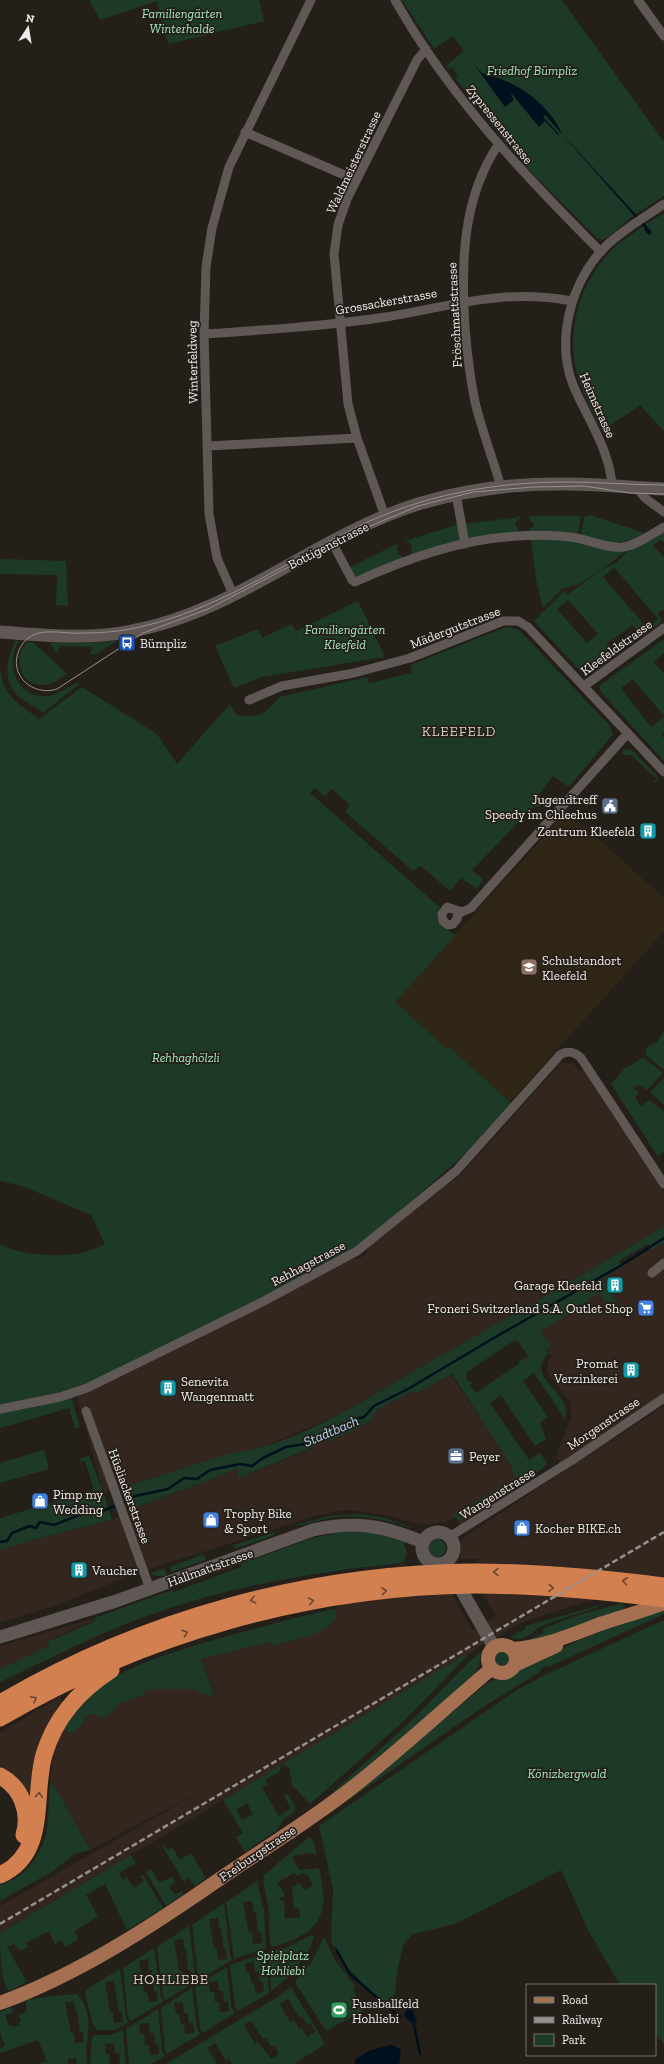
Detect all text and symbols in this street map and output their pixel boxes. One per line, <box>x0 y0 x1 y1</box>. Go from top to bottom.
park label: Familiengärten Winterhalde <box>142 6 222 36</box>
north arrow <box>8 8 48 48</box>
text: N <box>25 11 36 26</box>
park label: Friedhof Bümpliz <box>487 63 577 78</box>
street label: Zypressenstrasse <box>463 82 536 167</box>
street label: Waldmeisterstrasse <box>323 109 384 216</box>
street label: Fröschmattstrasse <box>444 262 465 368</box>
street label: Grossackerstrasse <box>334 285 438 318</box>
street label: Winterfeldweg <box>184 320 201 404</box>
street label: Heimstrasse <box>576 370 619 440</box>
street label: Bottigenstrasse <box>286 519 371 572</box>
street label: Mädergutstrasse <box>408 603 502 652</box>
street label: Kleefeldstrasse <box>578 616 655 678</box>
park label: Familiengärten Kleefeld <box>305 622 385 652</box>
bus stop icon: Bümpliz <box>117 633 137 653</box>
place label: Bümpliz <box>140 636 187 651</box>
district label: KLEEFELD <box>422 723 496 740</box>
place label: Jugendtreff Speedy im Chleehus <box>485 792 598 822</box>
public building icon: Jugendtreff Speedy im Chleehus <box>600 796 620 816</box>
building icon: Zentrum Kleefeld <box>638 821 658 841</box>
place label: Zentrum Kleefeld <box>537 824 635 839</box>
place label: Schulstandort Kleefeld <box>542 953 621 983</box>
school or university icon: Schulstandort Kleefeld <box>519 957 539 977</box>
park label: Rehhaghölzli <box>152 1050 220 1065</box>
street label: Rehhagstrasse <box>269 1238 348 1289</box>
building icon: Garage Kleefeld <box>605 1275 625 1295</box>
place label: Garage Kleefeld <box>514 1278 602 1293</box>
supermarket icon: Froneri Switzerland S.A. Outlet Shop <box>636 1298 656 1318</box>
place label: Froneri Switzerland S.A. Outlet Shop <box>427 1301 633 1316</box>
place label: Promat Verzinkerei <box>553 1356 618 1386</box>
building icon: Promat Verzinkerei <box>621 1360 641 1380</box>
place label: Senevita Wangenmatt <box>181 1374 254 1404</box>
building icon: Senevita Wangenmatt <box>158 1378 178 1398</box>
street label: Morgenstrasse <box>564 1394 642 1453</box>
water label: Stadtbach <box>301 1412 361 1451</box>
office icon: Peyer <box>446 1446 466 1466</box>
street label: Hüsliackerstrasse <box>105 1447 154 1546</box>
place label: Peyer <box>469 1449 500 1464</box>
street label: Wangenstrasse <box>457 1464 538 1523</box>
place label: Pimp my Wedding <box>53 1487 103 1517</box>
shop icon: Pimp my Wedding <box>30 1491 50 1511</box>
place label: Trophy Bike & Sport <box>224 1506 292 1536</box>
shop icon: Trophy Bike & Sport <box>201 1510 221 1530</box>
shop icon: Kocher BIKE.ch <box>512 1518 532 1538</box>
place label: Kocher BIKE.ch <box>535 1521 622 1536</box>
street label: Hallmattstrasse <box>165 1545 255 1590</box>
building icon: Vaucher <box>69 1560 89 1580</box>
place label: Vaucher <box>91 1563 138 1578</box>
one-way arrow <box>493 1568 499 1577</box>
one-way arrow <box>622 1577 628 1586</box>
one-way arrow <box>548 1583 554 1592</box>
one-way arrow <box>381 1587 387 1596</box>
one-way arrow <box>250 1596 256 1604</box>
one-way arrow <box>308 1597 314 1606</box>
one-way arrow <box>182 1630 189 1638</box>
one-way arrow <box>30 1696 37 1703</box>
park label: Könizbergwald <box>528 1766 607 1781</box>
one-way arrow <box>35 1792 43 1798</box>
street label: Freiburgstrasse <box>216 1822 298 1885</box>
park label: Spielplatz Hohliebi <box>257 1948 309 1978</box>
district label: HOHLIEBE <box>133 1971 209 1988</box>
legend <box>526 1984 656 2056</box>
text: Road <box>562 1993 588 2007</box>
place label: Fussballfeld Hohliebi <box>352 1996 419 2026</box>
sports icon: Fussballfeld Hohliebi <box>329 2000 349 2020</box>
text: Railway <box>562 2013 603 2027</box>
text: Park <box>562 2033 587 2047</box>

